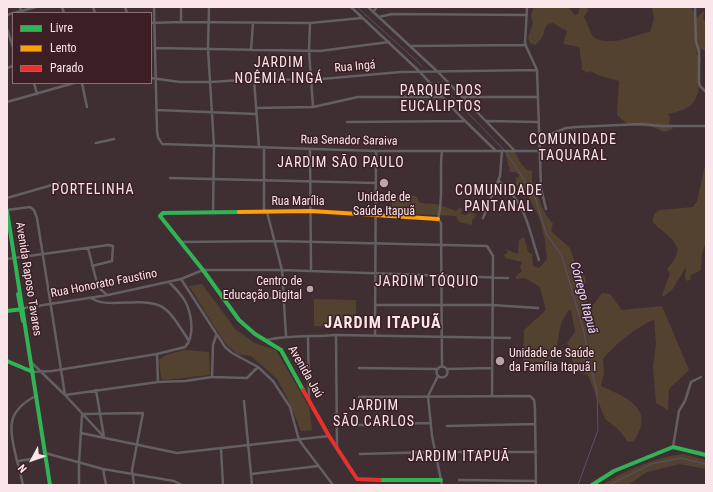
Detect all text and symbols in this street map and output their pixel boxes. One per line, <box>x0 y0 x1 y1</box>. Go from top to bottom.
legend <box>12 12 152 84</box>
text: Livre <box>50 21 73 35</box>
text: Lento <box>50 41 77 55</box>
district label: JARDIM NOÊMIA INGÁ <box>234 55 324 88</box>
street label: Rua Ingá <box>334 58 376 76</box>
text: Parado <box>50 61 83 75</box>
district label: PARQUE DOS EUCALIPTOS <box>400 83 482 116</box>
district label: COMUNIDADE TAQUARAL <box>529 132 617 164</box>
street label: Rua Senador Saraiva <box>300 133 398 149</box>
district label: JARDIM SÃO PAULO <box>277 155 405 171</box>
marker: Unidade de Saúde Itapuã <box>378 177 390 189</box>
district label: PORTELINHA <box>51 182 135 198</box>
district label: COMUNIDADE PANTANAL <box>455 183 543 216</box>
place label: Unidade de Saúde Itapuã <box>353 191 415 219</box>
street label: Rua Marília <box>271 195 325 209</box>
street label: Avenida Raposo Tavares <box>12 221 44 337</box>
water label: Córrego Itapuã <box>566 260 600 336</box>
street label: Rua Honorato Faustino <box>50 267 158 301</box>
district label: JARDIM TÓQUIO <box>375 274 479 290</box>
place label: Centro de Educação Digital <box>223 275 302 303</box>
marker: Centro de Educação Digital <box>305 284 315 294</box>
district label: JARDIM ITAPUÃ <box>324 314 442 334</box>
street label: Avenida Jaú <box>284 343 326 401</box>
place label: Unidade de Saúde da Família Itapuã I <box>509 347 596 375</box>
marker: Unidade de Saúde da Família Itapuã I <box>494 355 506 367</box>
district label: JARDIM SÃO CARLOS <box>333 398 415 430</box>
north arrow <box>12 440 52 480</box>
district label: JARDIM ITAPUÃ <box>408 449 510 465</box>
text: N <box>15 461 30 475</box>

